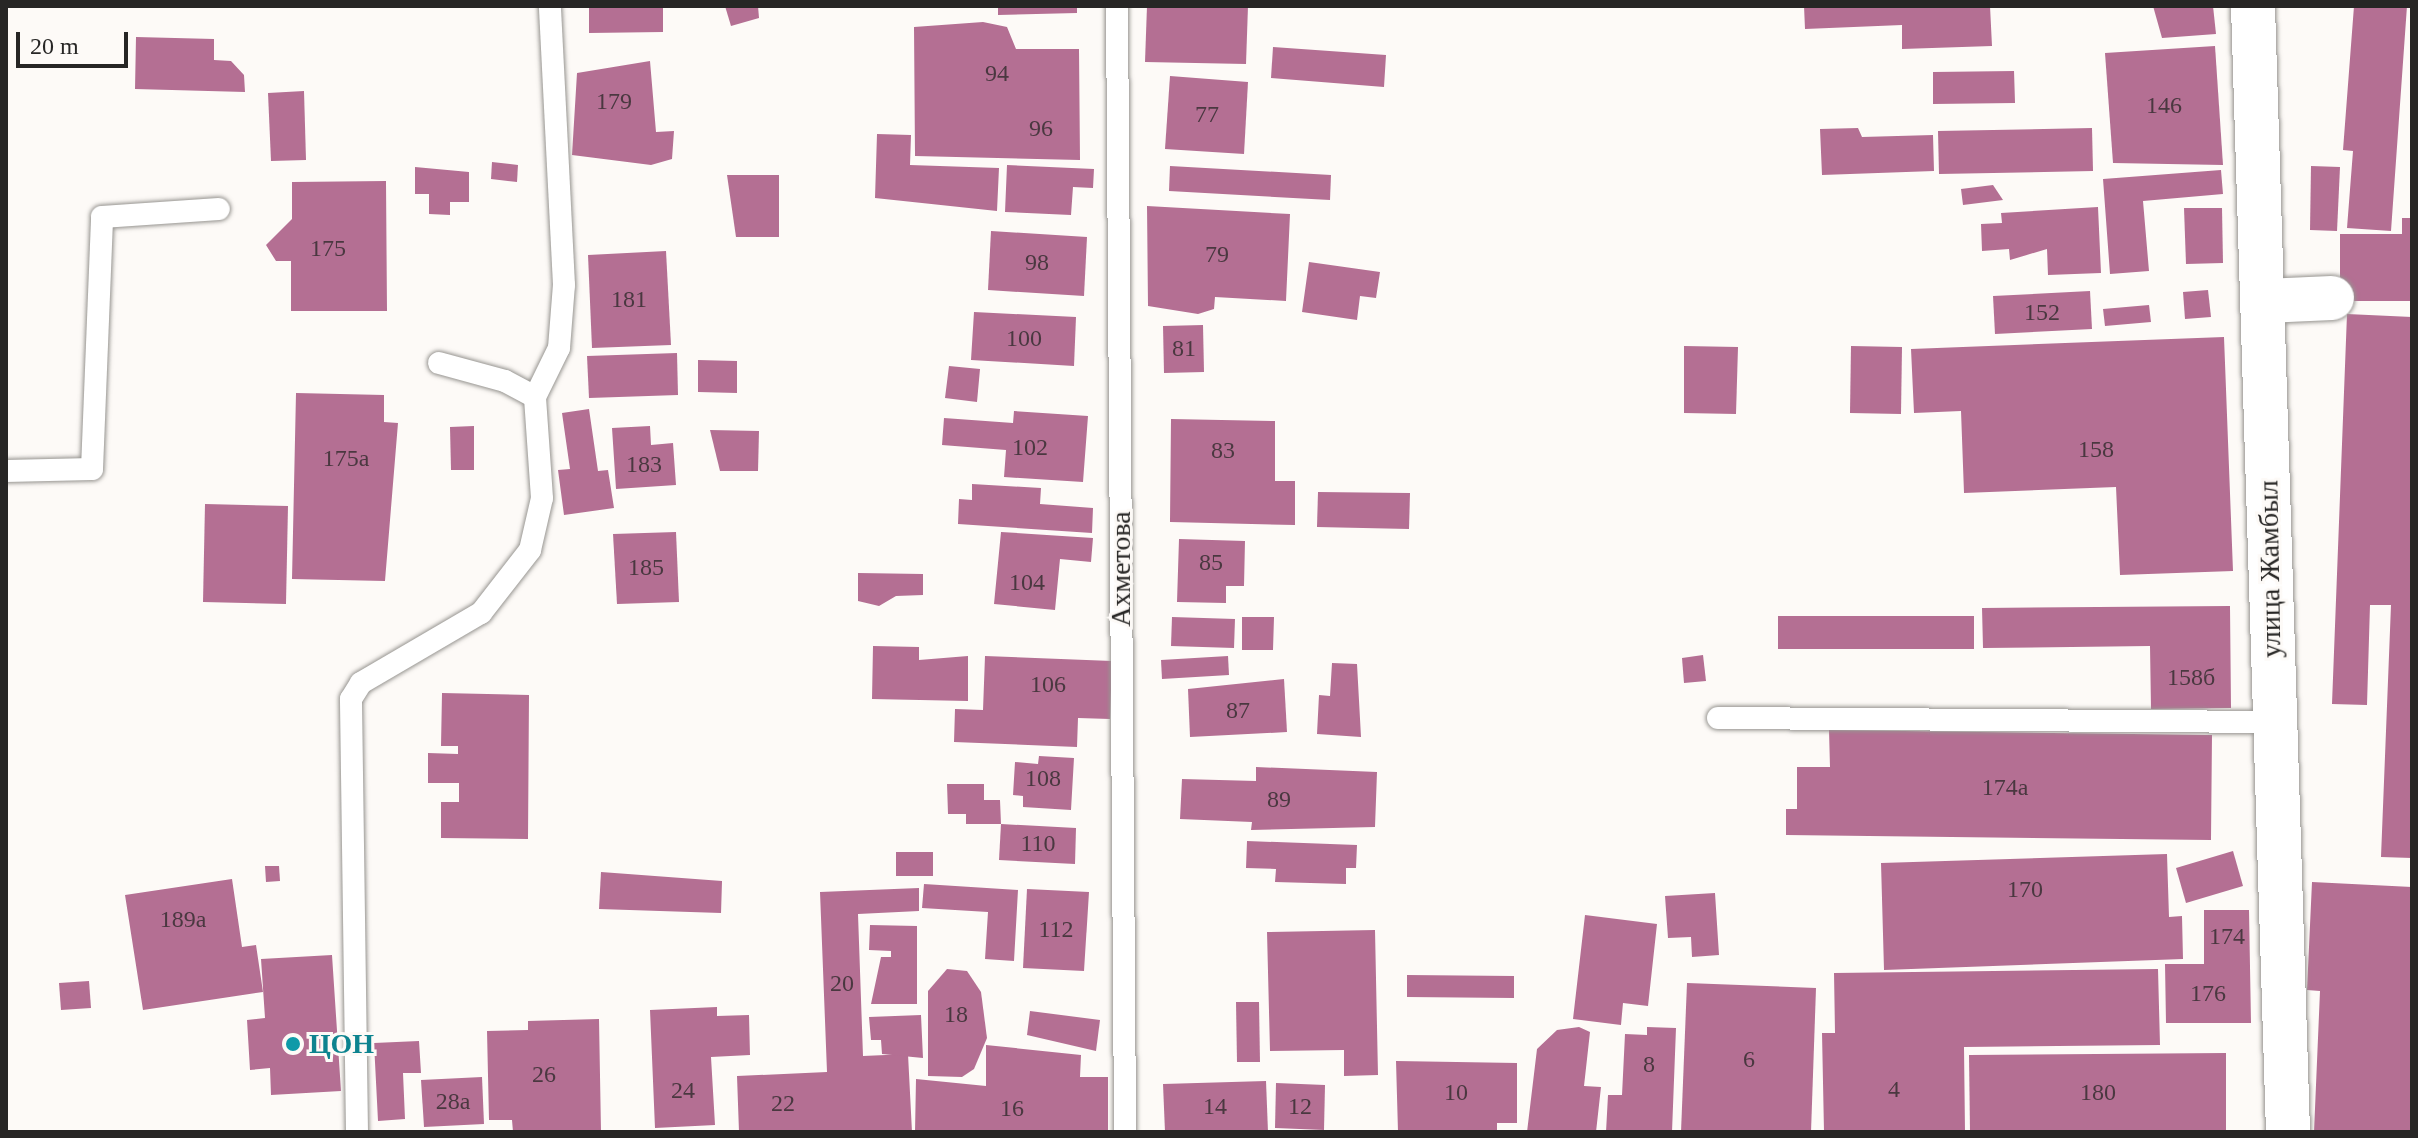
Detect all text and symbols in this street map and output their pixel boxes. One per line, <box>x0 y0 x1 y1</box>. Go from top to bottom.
scale bar <box>20 16 132 66</box>
text: 20 m <box>30 33 79 59</box>
house number: 94 <box>985 60 1009 88</box>
house number: 179 <box>596 88 632 116</box>
house number: 146 <box>2146 92 2182 120</box>
house number: 77 <box>1195 101 1219 129</box>
house number: 96 <box>1029 115 1053 143</box>
house number: 175 <box>310 235 346 263</box>
house number: 79 <box>1205 241 1229 269</box>
house number: 98 <box>1025 249 1049 277</box>
house number: 181 <box>611 286 647 314</box>
house number: 152 <box>2024 299 2060 327</box>
house number: 100 <box>1006 325 1042 353</box>
house number: 81 <box>1172 335 1196 363</box>
house number: 102 <box>1012 434 1048 462</box>
house number: 158 <box>2078 436 2114 464</box>
house number: 83 <box>1211 437 1235 465</box>
house number: 175а <box>323 445 369 473</box>
house number: 183 <box>626 451 662 479</box>
street label: улица Жамбыл <box>2252 480 2288 658</box>
street label: Ахметова <box>1104 511 1138 627</box>
house number: 85 <box>1199 549 1223 577</box>
house number: 185 <box>628 554 664 582</box>
house number: 104 <box>1009 569 1045 597</box>
house number: 158б <box>2167 664 2215 692</box>
house number: 106 <box>1030 671 1066 699</box>
house number: 87 <box>1226 697 1250 725</box>
house number: 108 <box>1025 765 1061 793</box>
house number: 174а <box>1982 774 2028 802</box>
house number: 89 <box>1267 786 1291 814</box>
house number: 110 <box>1020 830 1056 858</box>
house number: 170 <box>2007 876 2043 904</box>
house number: 189а <box>160 906 206 934</box>
house number: 112 <box>1038 916 1074 944</box>
house number: 174 <box>2209 923 2245 951</box>
house number: 20 <box>830 970 854 998</box>
house number: 176 <box>2190 980 2226 1008</box>
house number: 18 <box>944 1001 968 1029</box>
place label: ЦОН <box>309 1027 374 1061</box>
marker: ЦОН <box>284 1035 302 1053</box>
house number: 6 <box>1743 1046 1755 1074</box>
house number: 8 <box>1643 1051 1655 1079</box>
house number: 26 <box>532 1061 556 1089</box>
house number: 4 <box>1888 1076 1900 1104</box>
house number: 24 <box>671 1077 695 1105</box>
house number: 10 <box>1444 1079 1468 1107</box>
house number: 180 <box>2080 1079 2116 1107</box>
house number: 28а <box>436 1088 470 1116</box>
house number: 22 <box>771 1090 795 1118</box>
house number: 14 <box>1203 1093 1227 1121</box>
house number: 12 <box>1288 1093 1312 1121</box>
house number: 16 <box>1000 1095 1024 1123</box>

